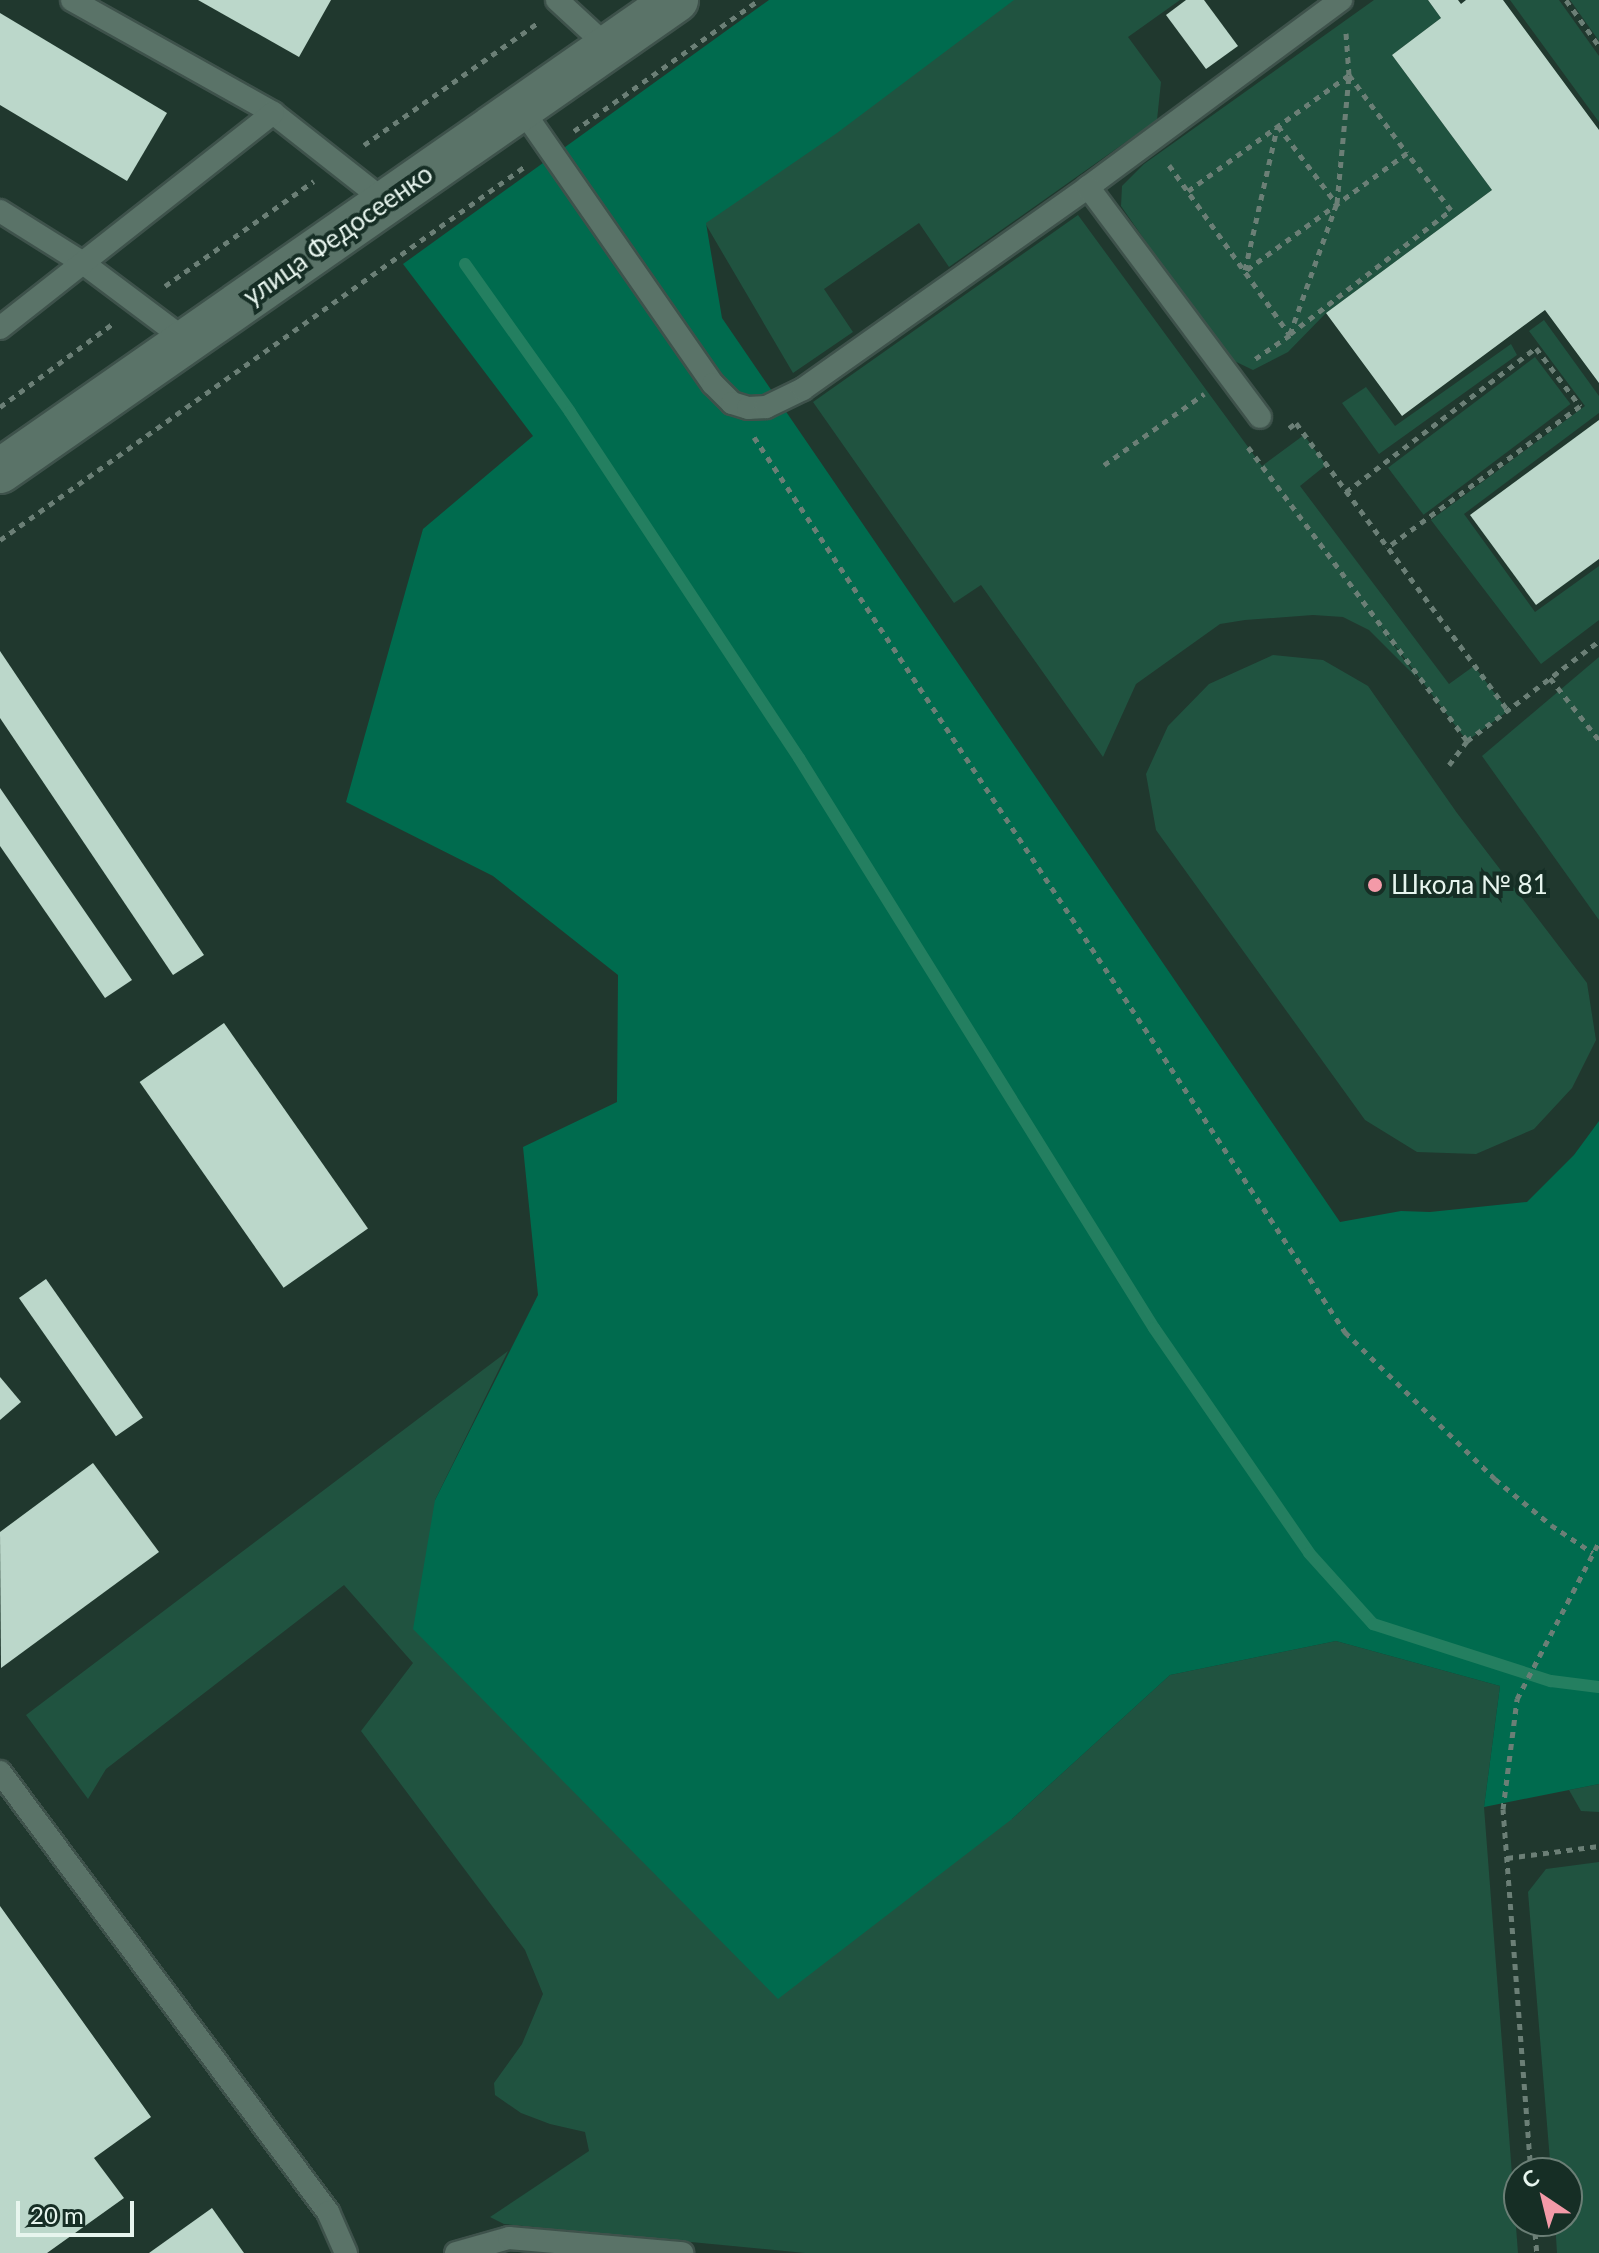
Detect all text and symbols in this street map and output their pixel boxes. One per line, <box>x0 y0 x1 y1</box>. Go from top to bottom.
street label: улица Федосеенко <box>237 158 439 312</box>
place label: Школа № 81 <box>1391 869 1548 901</box>
marker: Школа № 81 <box>1366 876 1384 894</box>
north arrow <box>1503 2157 1583 2237</box>
text: С <box>1516 2163 1544 2194</box>
scale bar <box>20 2185 138 2235</box>
text: 20 m <box>30 2200 84 2229</box>

